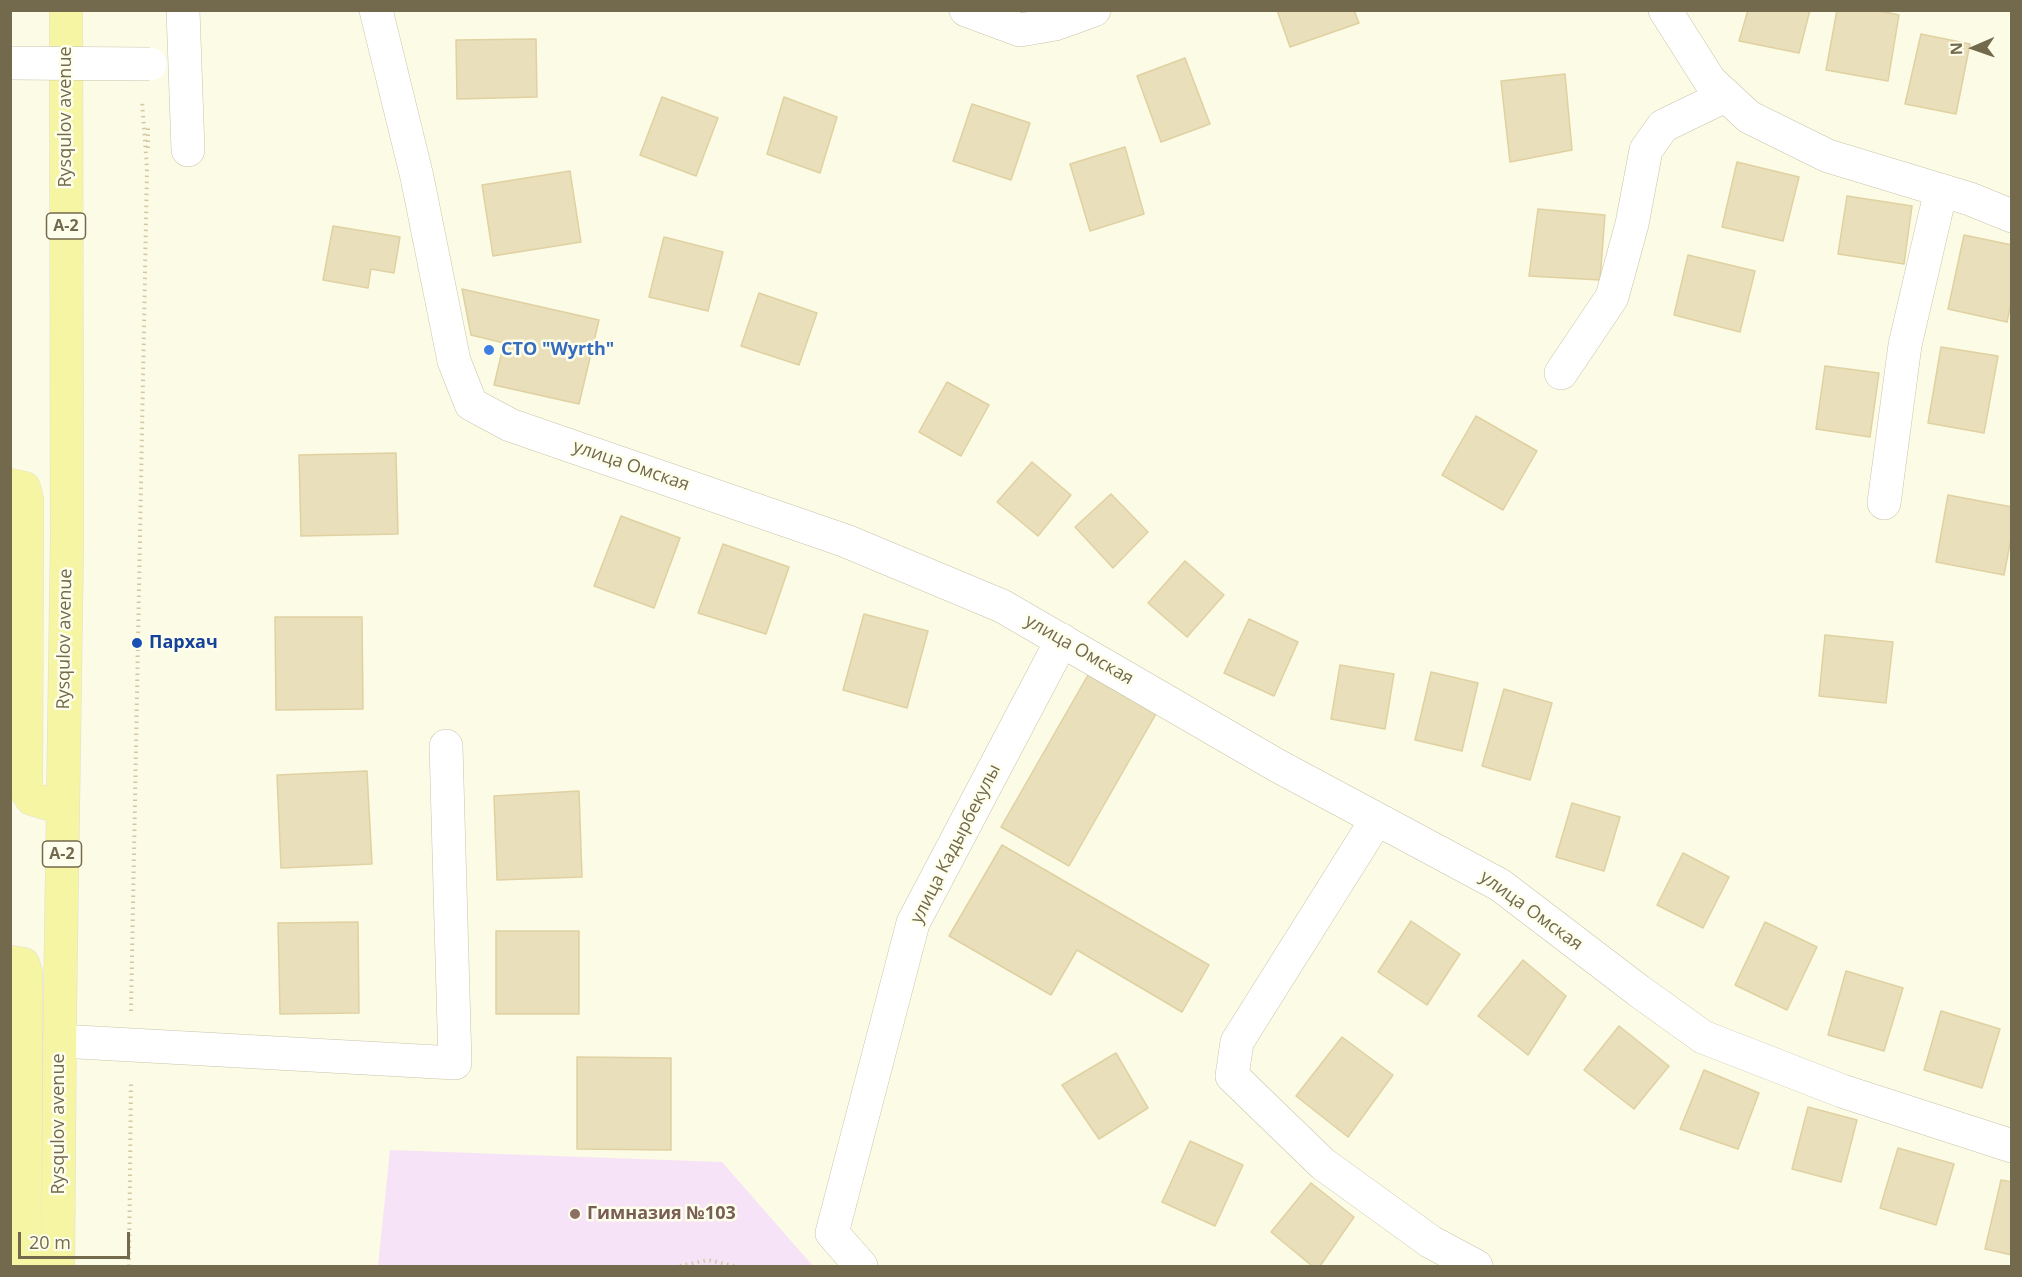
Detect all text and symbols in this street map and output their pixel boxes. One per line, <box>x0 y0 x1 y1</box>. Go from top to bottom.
north arrow <box>1944 18 2004 78</box>
text: N <box>1945 42 1967 56</box>
street label: Rysqulov avenue <box>55 46 77 188</box>
road number: A-2 <box>46 213 86 239</box>
place label: СТО "Wyrth" <box>501 339 614 361</box>
marker: СТО "Wyrth" <box>482 343 496 357</box>
street label: улица Омская <box>570 436 692 496</box>
street label: Rysqulov avenue <box>53 568 77 710</box>
street label: улица Омская <box>1021 610 1137 690</box>
place label: Пархач <box>149 632 218 654</box>
marker: Пархач <box>130 636 144 650</box>
street label: улица Кадырбекулы <box>906 761 1006 927</box>
road number: A-2 <box>42 841 82 867</box>
street label: улица Омская <box>1475 866 1587 956</box>
street label: Rysqulov avenue <box>48 1053 70 1195</box>
place label: Гимназия №103 <box>587 1203 736 1225</box>
marker: Гимназия №103 <box>568 1207 582 1221</box>
scale bar <box>21 1220 134 1258</box>
text: 20 m <box>29 1230 71 1254</box>

